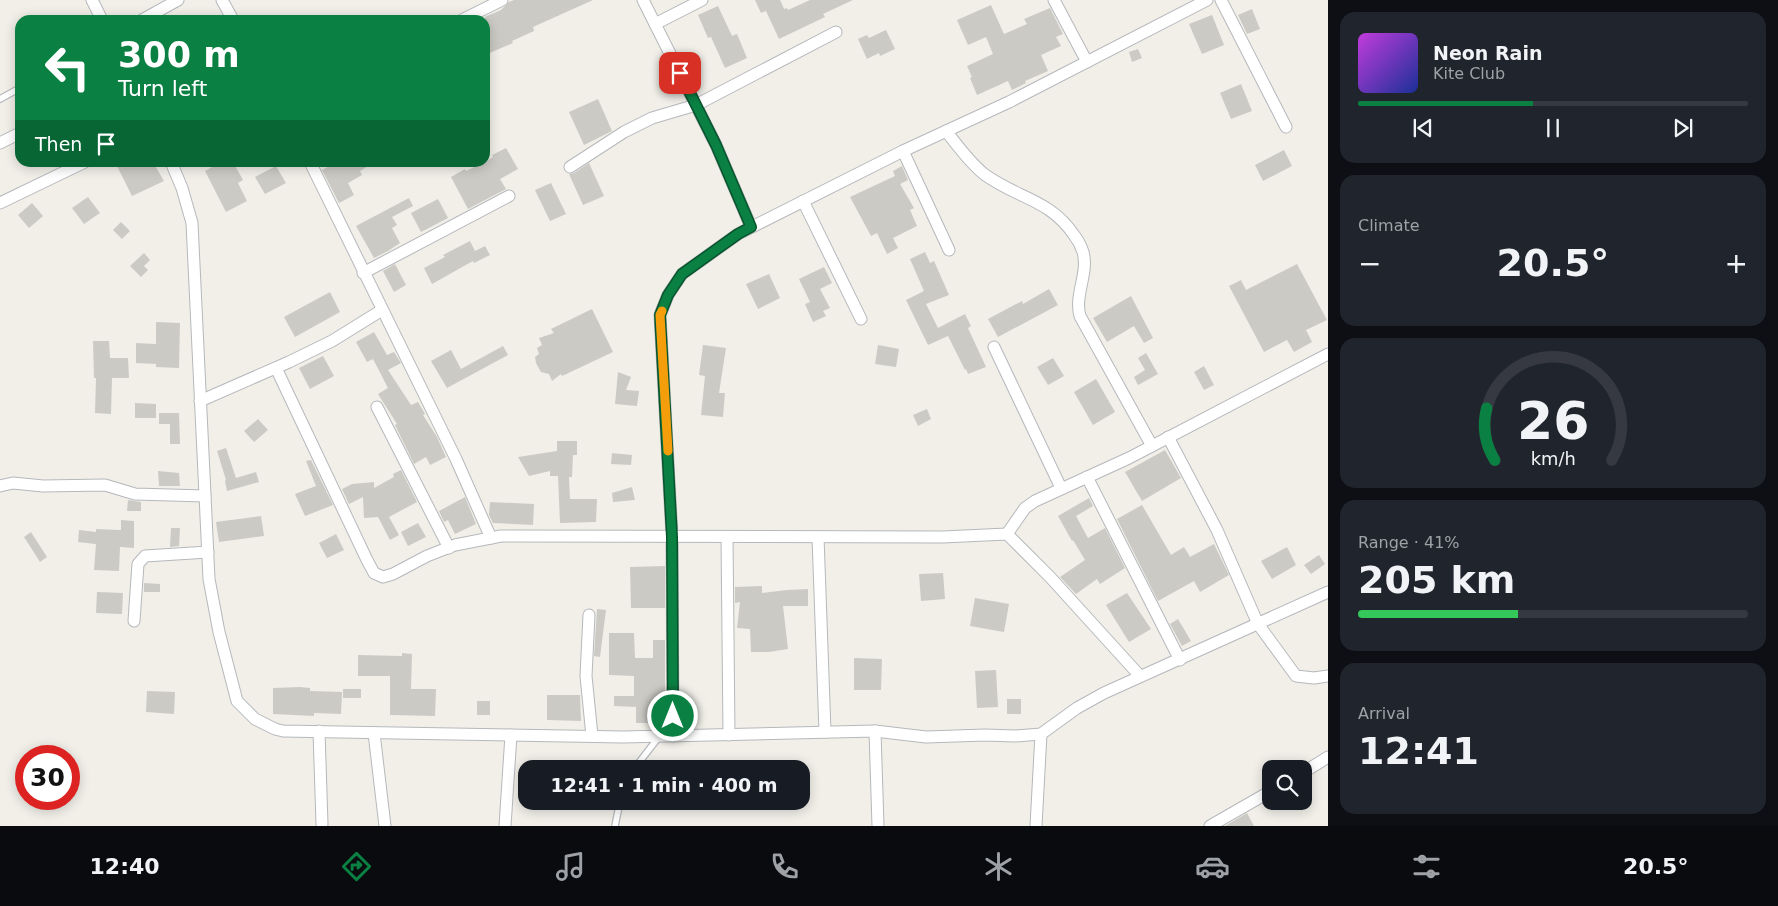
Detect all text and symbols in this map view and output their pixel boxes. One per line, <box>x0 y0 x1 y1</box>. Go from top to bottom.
icon: left <box>35 35 100 100</box>
text: 300 m <box>118 35 240 75</box>
text: Neon Rain <box>1433 42 1542 64</box>
pin <box>659 52 701 94</box>
icon: arrive <box>666 59 694 87</box>
text: Kite Club <box>1433 64 1505 83</box>
text: Turn left <box>118 76 207 101</box>
icon: previous <box>1409 114 1437 142</box>
icon: pause <box>1539 114 1567 142</box>
icon: next <box>1669 114 1697 142</box>
icon: arrive <box>92 130 120 158</box>
text: Then <box>35 133 82 155</box>
text: Climate <box>1358 216 1420 235</box>
text: 20.5° <box>1497 241 1609 285</box>
text: − <box>1358 247 1381 280</box>
text: + <box>1725 247 1748 280</box>
text: 26 <box>1517 391 1589 451</box>
text: km/h <box>1530 448 1576 469</box>
text: Range · 41% <box>1358 533 1460 552</box>
text: 205 km <box>1358 558 1515 602</box>
position arrow <box>646 689 698 741</box>
text: Arrival <box>1358 704 1410 723</box>
text: 12:41 <box>1358 729 1479 773</box>
speed limit sign: 30 <box>15 745 80 810</box>
map controls <box>1262 760 1312 810</box>
button: search <box>1262 760 1312 810</box>
text: 12:41 · 1 min · 400 m <box>550 774 778 796</box>
icon: directions <box>339 849 374 884</box>
icon: music <box>553 849 588 884</box>
icon: phone <box>767 849 802 884</box>
icon: climate <box>981 849 1016 884</box>
icon: car <box>1195 849 1230 884</box>
icon: filters <box>1409 849 1444 884</box>
text: 12:40 <box>90 854 160 879</box>
text: 20.5° <box>1623 854 1688 879</box>

